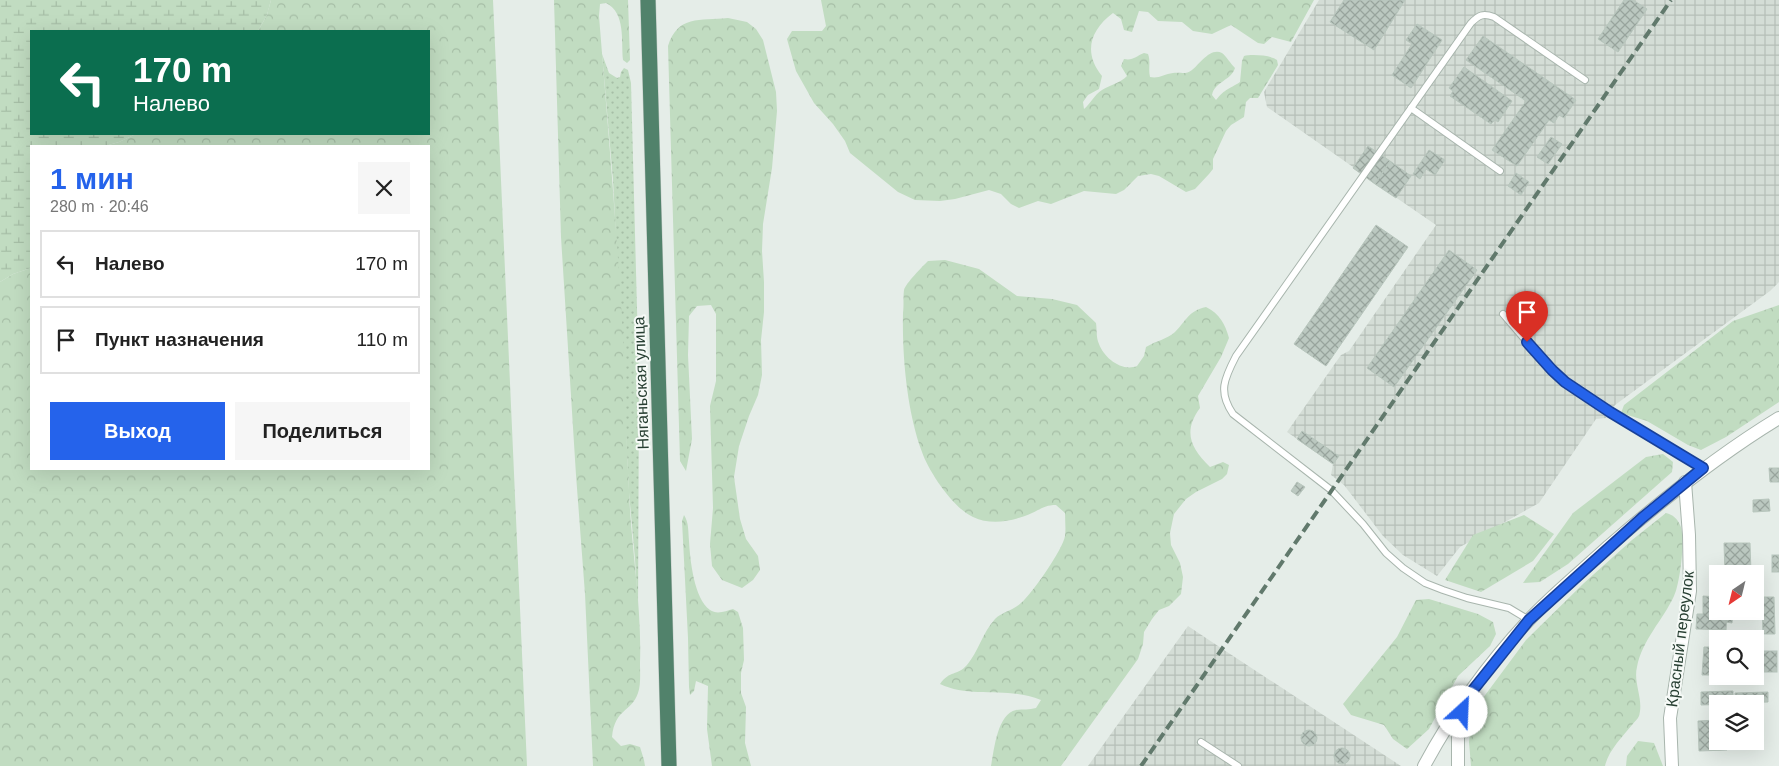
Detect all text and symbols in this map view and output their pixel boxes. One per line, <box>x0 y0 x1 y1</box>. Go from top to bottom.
icon: left <box>50 50 115 115</box>
text: 170 m <box>133 50 232 89</box>
text: Налево <box>133 91 210 116</box>
text: 1 мин <box>50 162 134 195</box>
button: close <box>358 162 410 214</box>
text: 280 m · 20:46 <box>50 198 149 215</box>
icon: left <box>52 250 80 278</box>
text: Налево <box>95 253 165 274</box>
text: 170 m <box>355 253 408 274</box>
pin <box>1506 291 1548 342</box>
icon: arrive <box>1513 298 1541 326</box>
street label: Няганьская улица <box>630 316 652 450</box>
icon: arrive <box>52 326 80 354</box>
text: Пункт назначения <box>95 329 264 350</box>
text: 110 m <box>357 329 408 350</box>
button: Выход <box>50 402 225 460</box>
button: Поделиться <box>235 402 410 460</box>
north arrow <box>1709 565 1764 620</box>
map controls <box>1709 565 1764 750</box>
street label: Красный переулок <box>1663 569 1697 708</box>
button: search <box>1709 630 1764 685</box>
position arrow <box>1435 685 1487 737</box>
button: layers <box>1709 695 1764 750</box>

